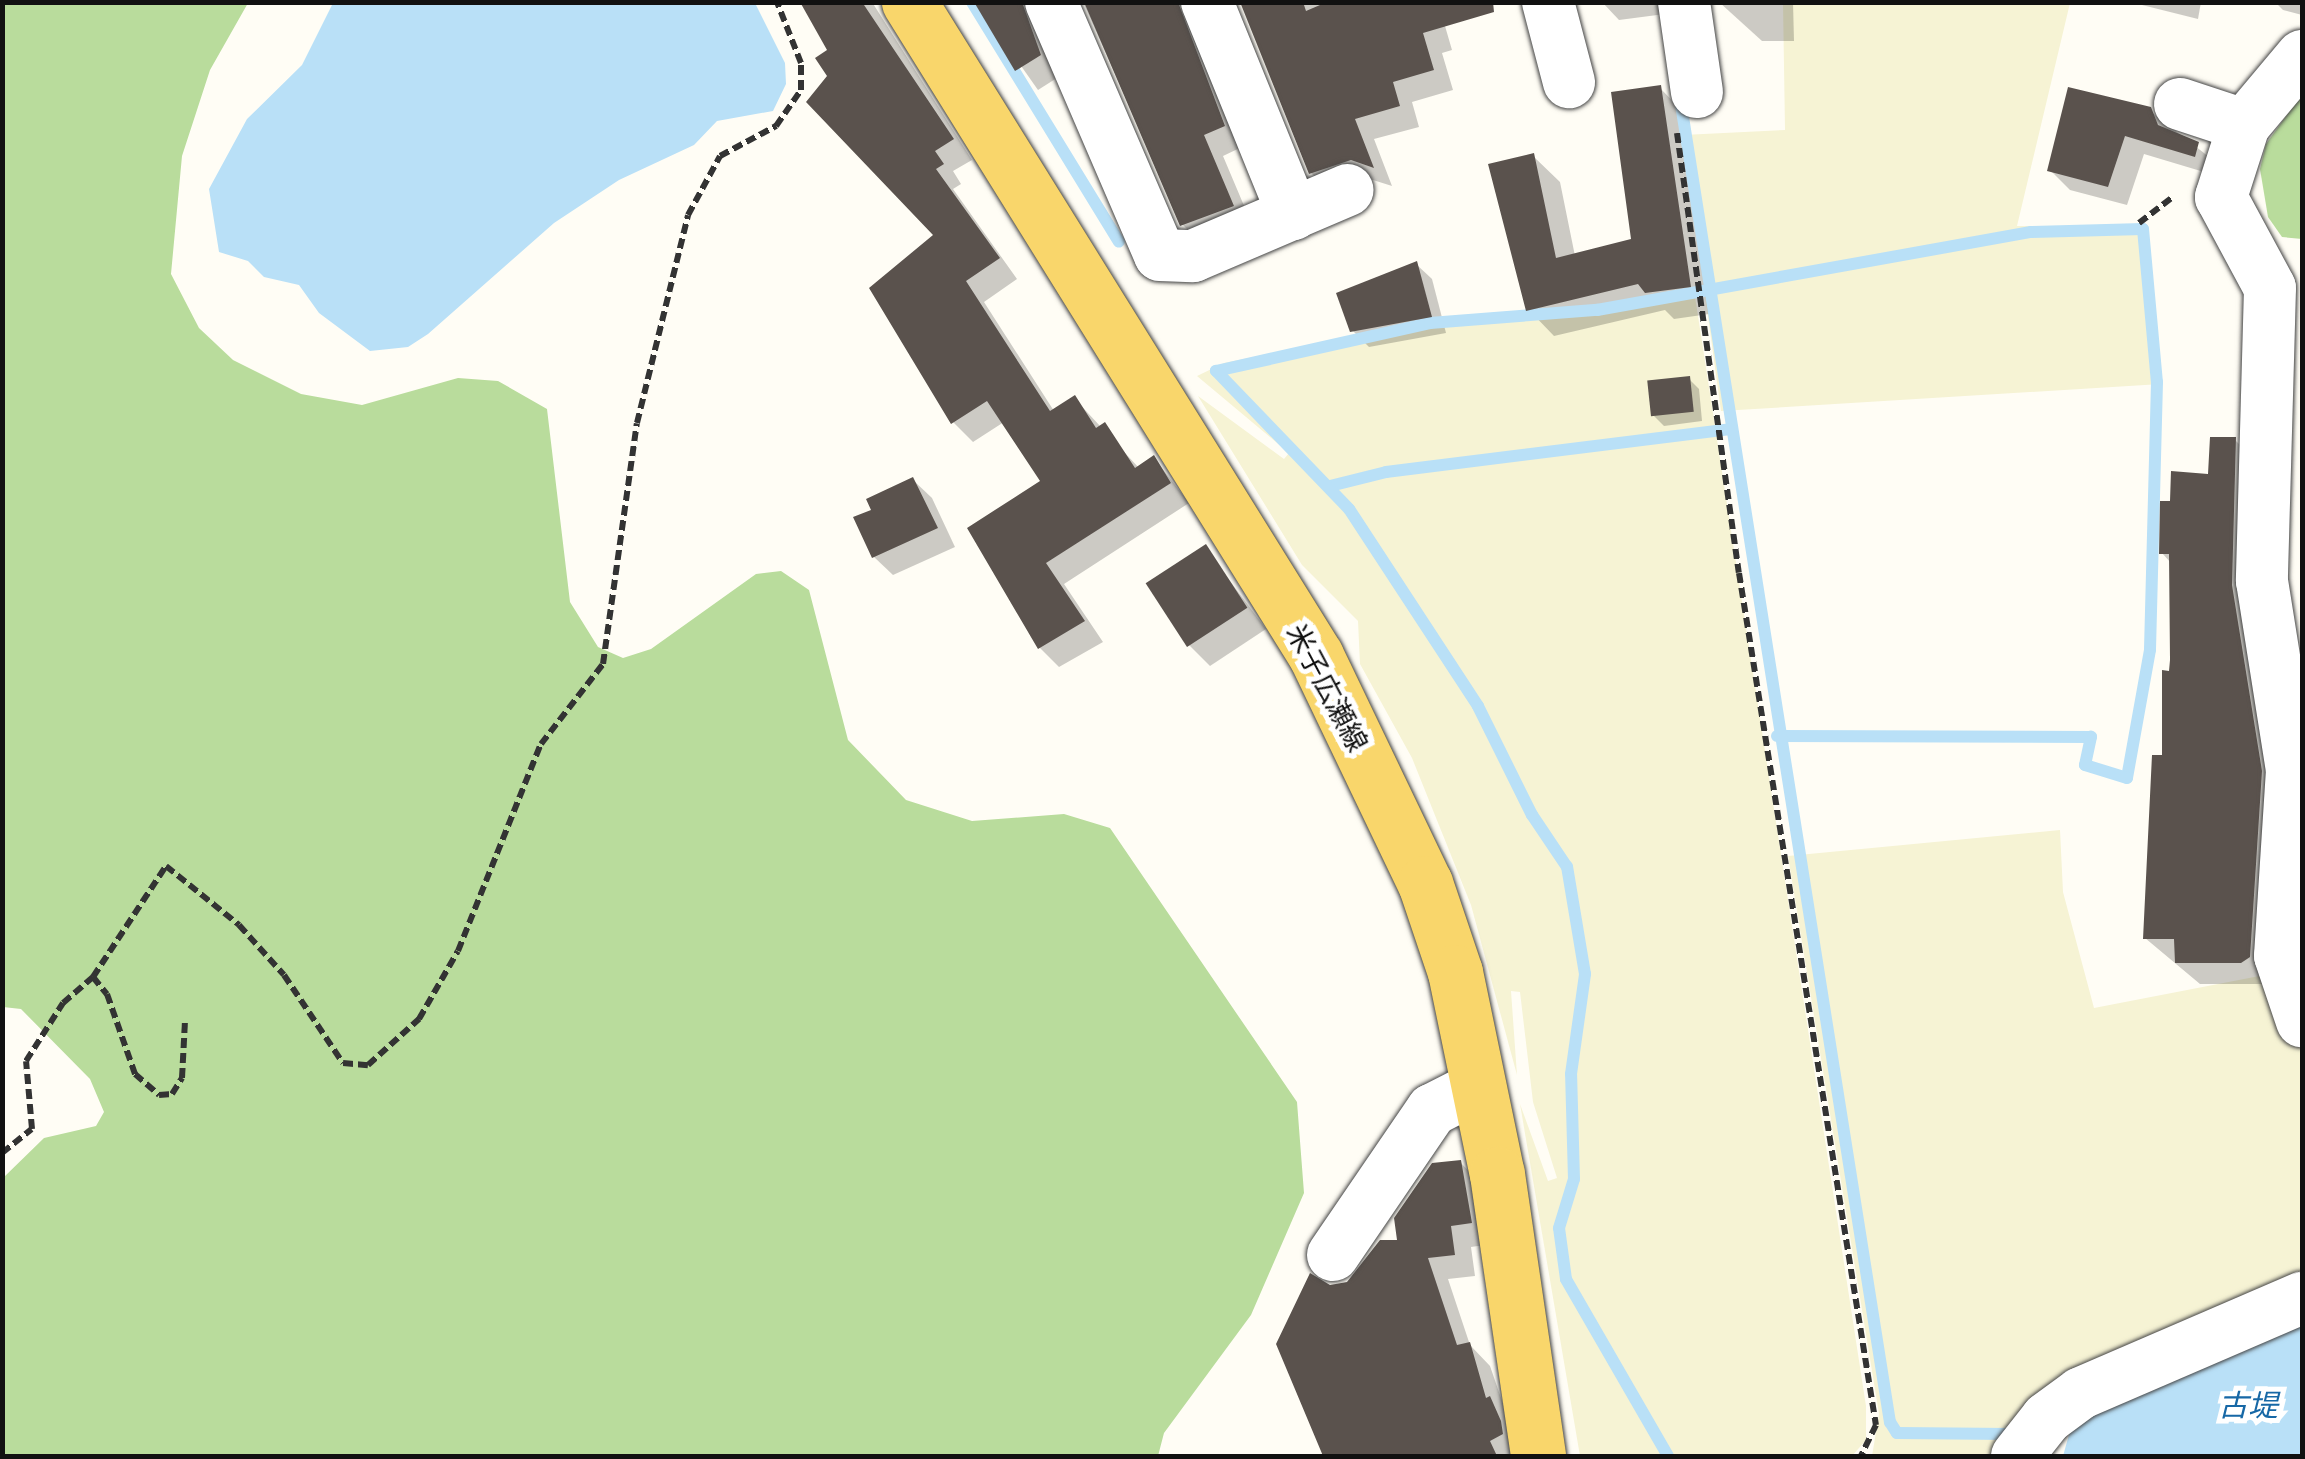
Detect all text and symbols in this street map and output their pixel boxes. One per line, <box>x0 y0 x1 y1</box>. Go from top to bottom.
street label: 米子広瀬線 <box>1281 617 1377 757</box>
water label: 古堤 <box>2218 1385 2278 1421</box>

